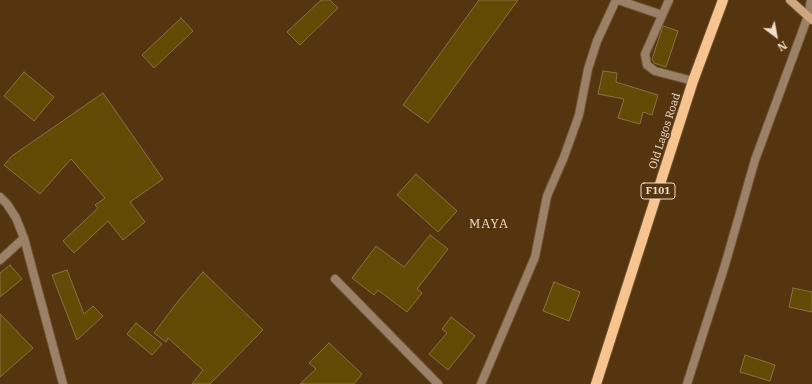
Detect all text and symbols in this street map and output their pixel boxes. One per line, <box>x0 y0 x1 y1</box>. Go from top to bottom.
north arrow <box>756 16 796 56</box>
text: N <box>775 38 790 54</box>
street label: Old Lagos Road <box>646 91 684 171</box>
road number: F101 <box>641 183 675 199</box>
district label: MAYA <box>469 216 509 232</box>

